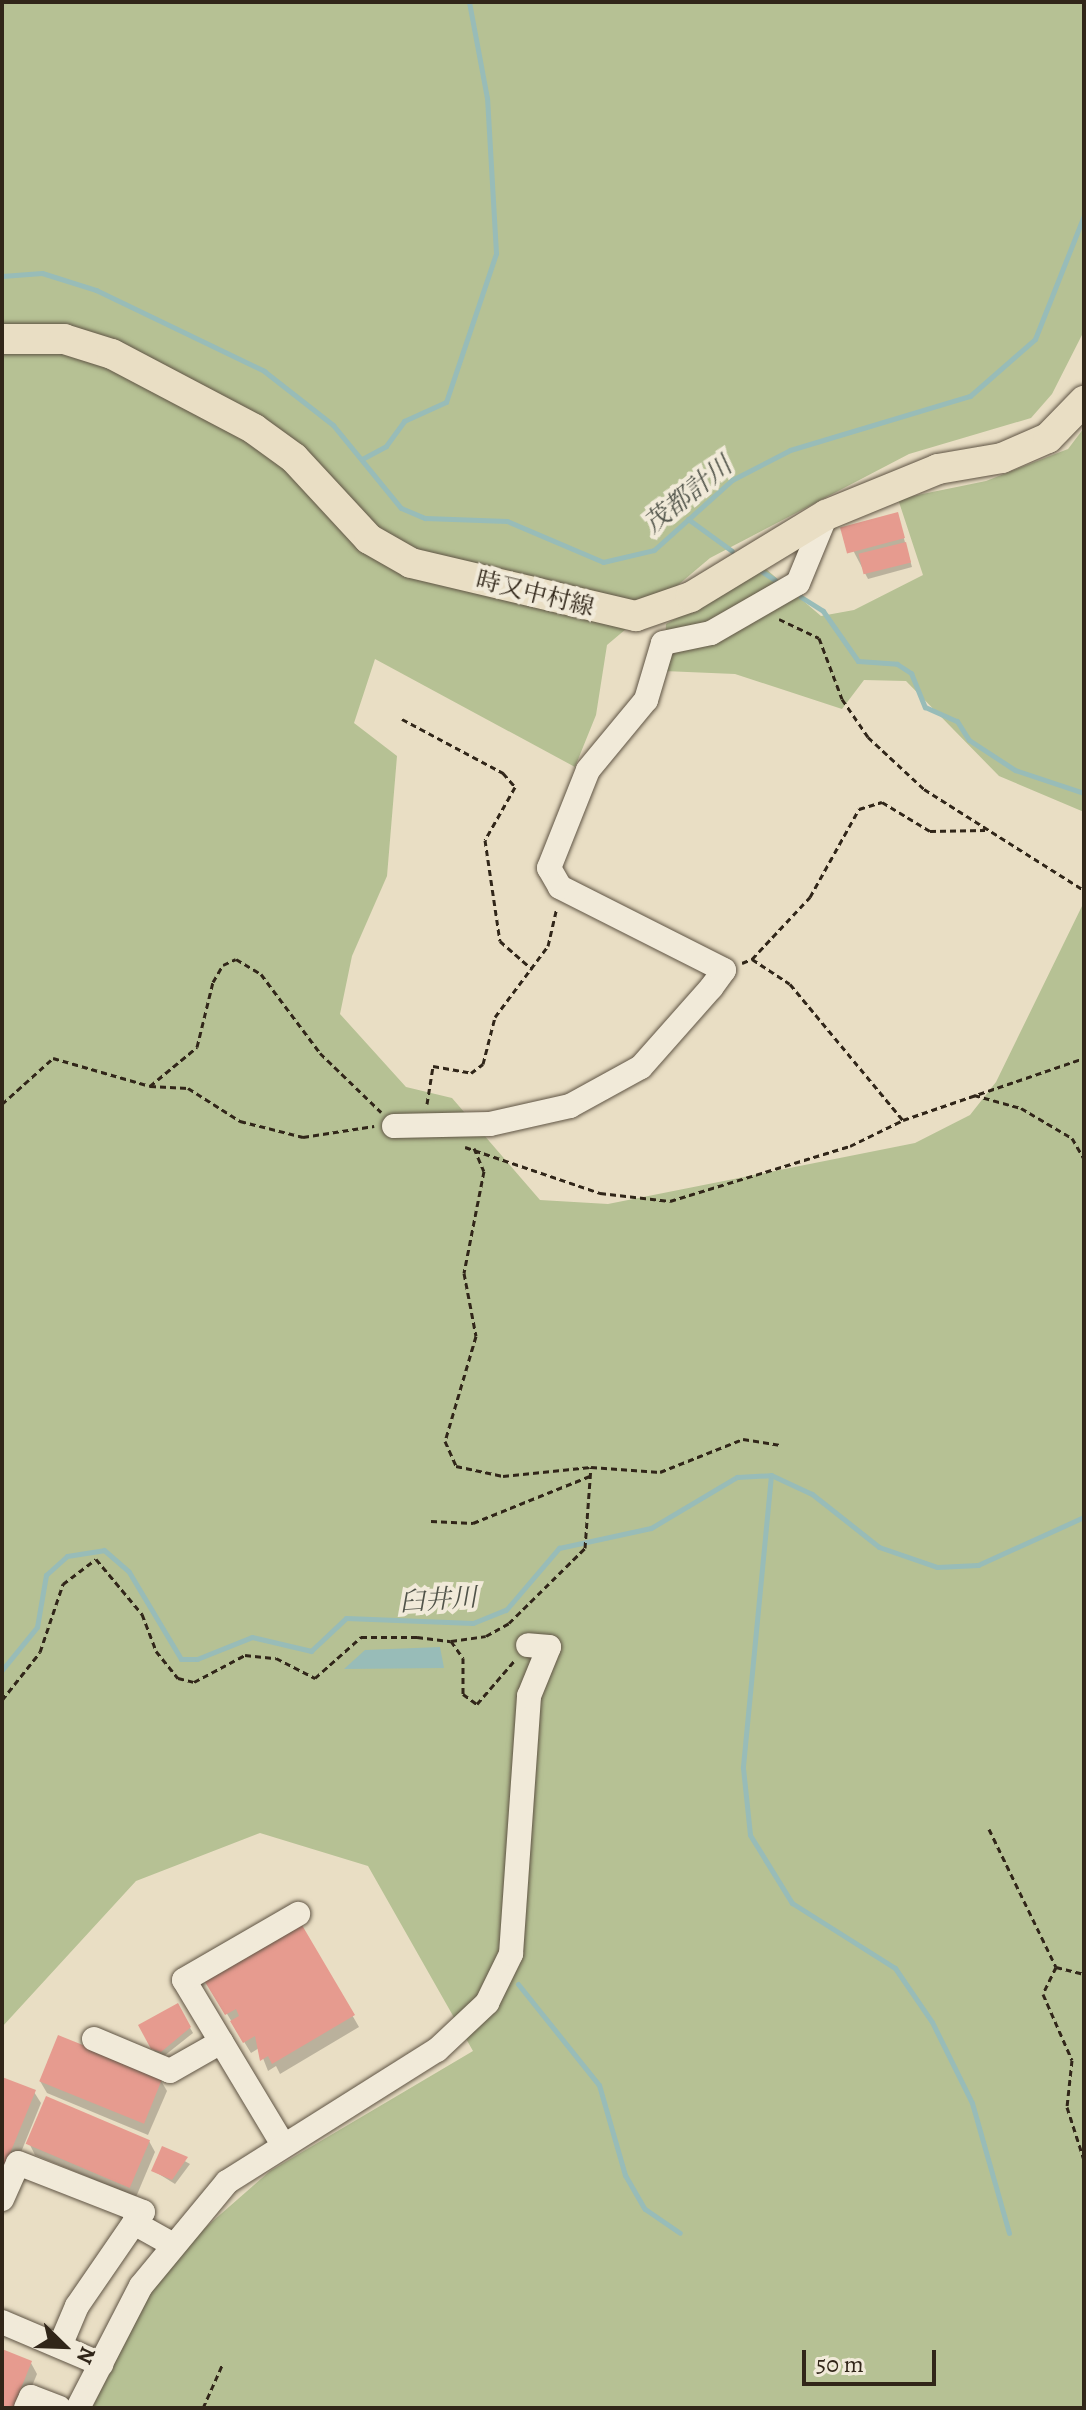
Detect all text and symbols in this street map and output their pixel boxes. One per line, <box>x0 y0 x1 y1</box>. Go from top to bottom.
water label: 茂都計川 <box>638 450 738 540</box>
street label: 時又中村線 <box>473 566 597 622</box>
water label: 臼井川 <box>398 1582 478 1618</box>
north arrow <box>24 2306 104 2386</box>
scale bar <box>806 2334 940 2384</box>
text: N <box>69 2342 103 2369</box>
text: 50 m <box>816 2348 864 2380</box>

